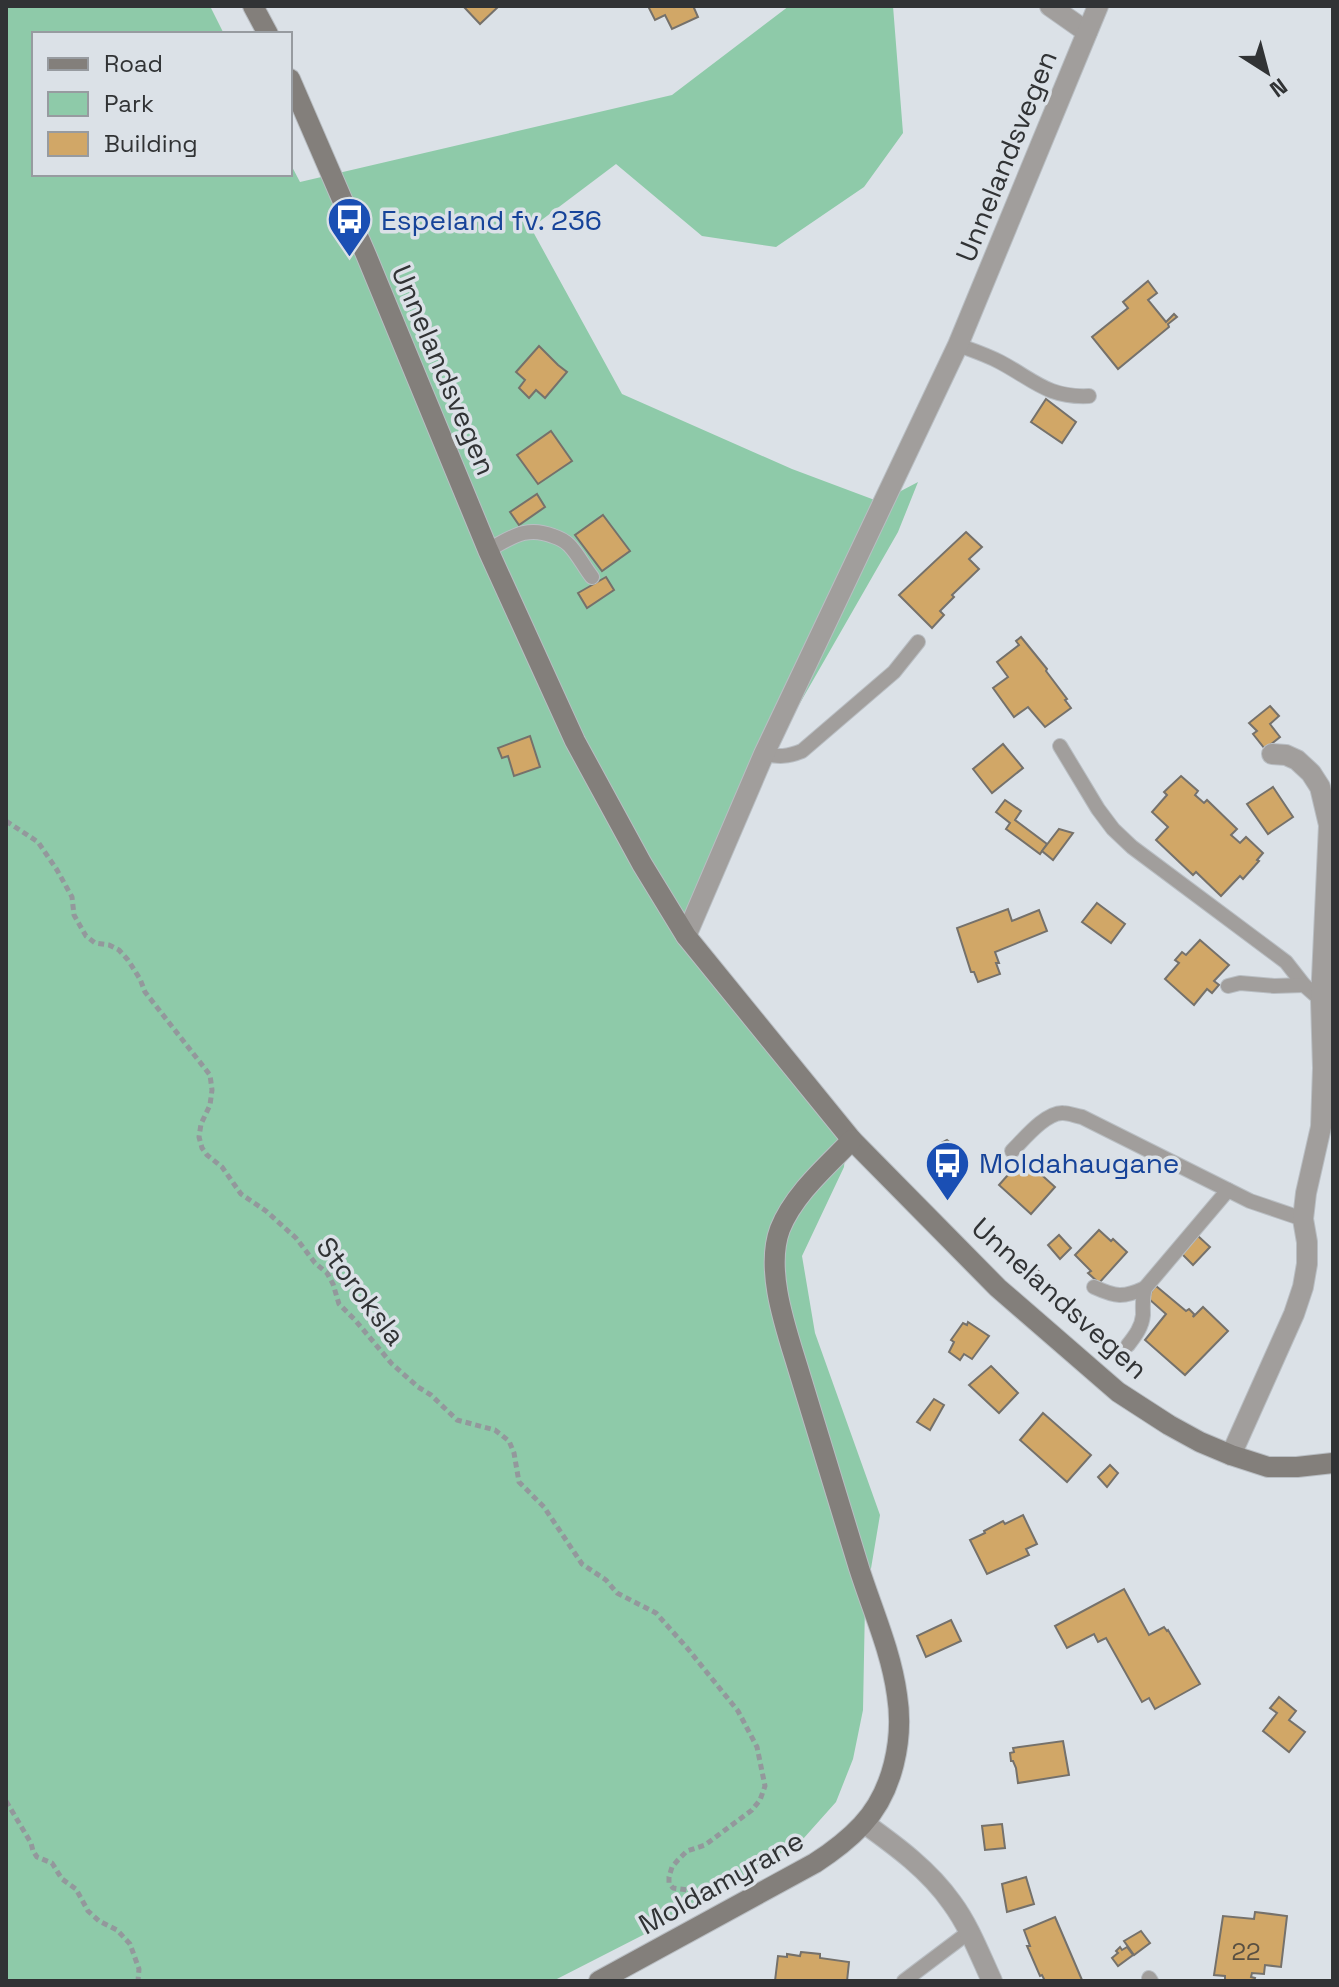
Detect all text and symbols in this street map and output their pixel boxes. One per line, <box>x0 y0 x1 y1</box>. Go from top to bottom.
legend <box>32 32 292 176</box>
north arrow <box>1227 32 1307 112</box>
street label: Unnelandsvegen <box>947 45 1065 267</box>
text: Road <box>104 48 163 79</box>
text: N <box>1265 73 1293 104</box>
text: Park <box>104 88 154 119</box>
text: Building <box>104 128 198 159</box>
bus stop icon: Espeland fv. 236 <box>326 196 374 259</box>
place label: Espeland fv. 236 <box>381 202 602 238</box>
street label: Unnelandsvegen <box>384 260 504 480</box>
bus stop icon: Moldahaugane <box>924 1139 972 1202</box>
place label: Moldahaugane <box>979 1145 1179 1181</box>
street label: Unnelandsvegen <box>964 1209 1156 1387</box>
street label: Storoksla <box>309 1230 413 1352</box>
street label: Moldamyrane <box>632 1822 810 1942</box>
house number: 22 <box>1232 1936 1260 1967</box>

